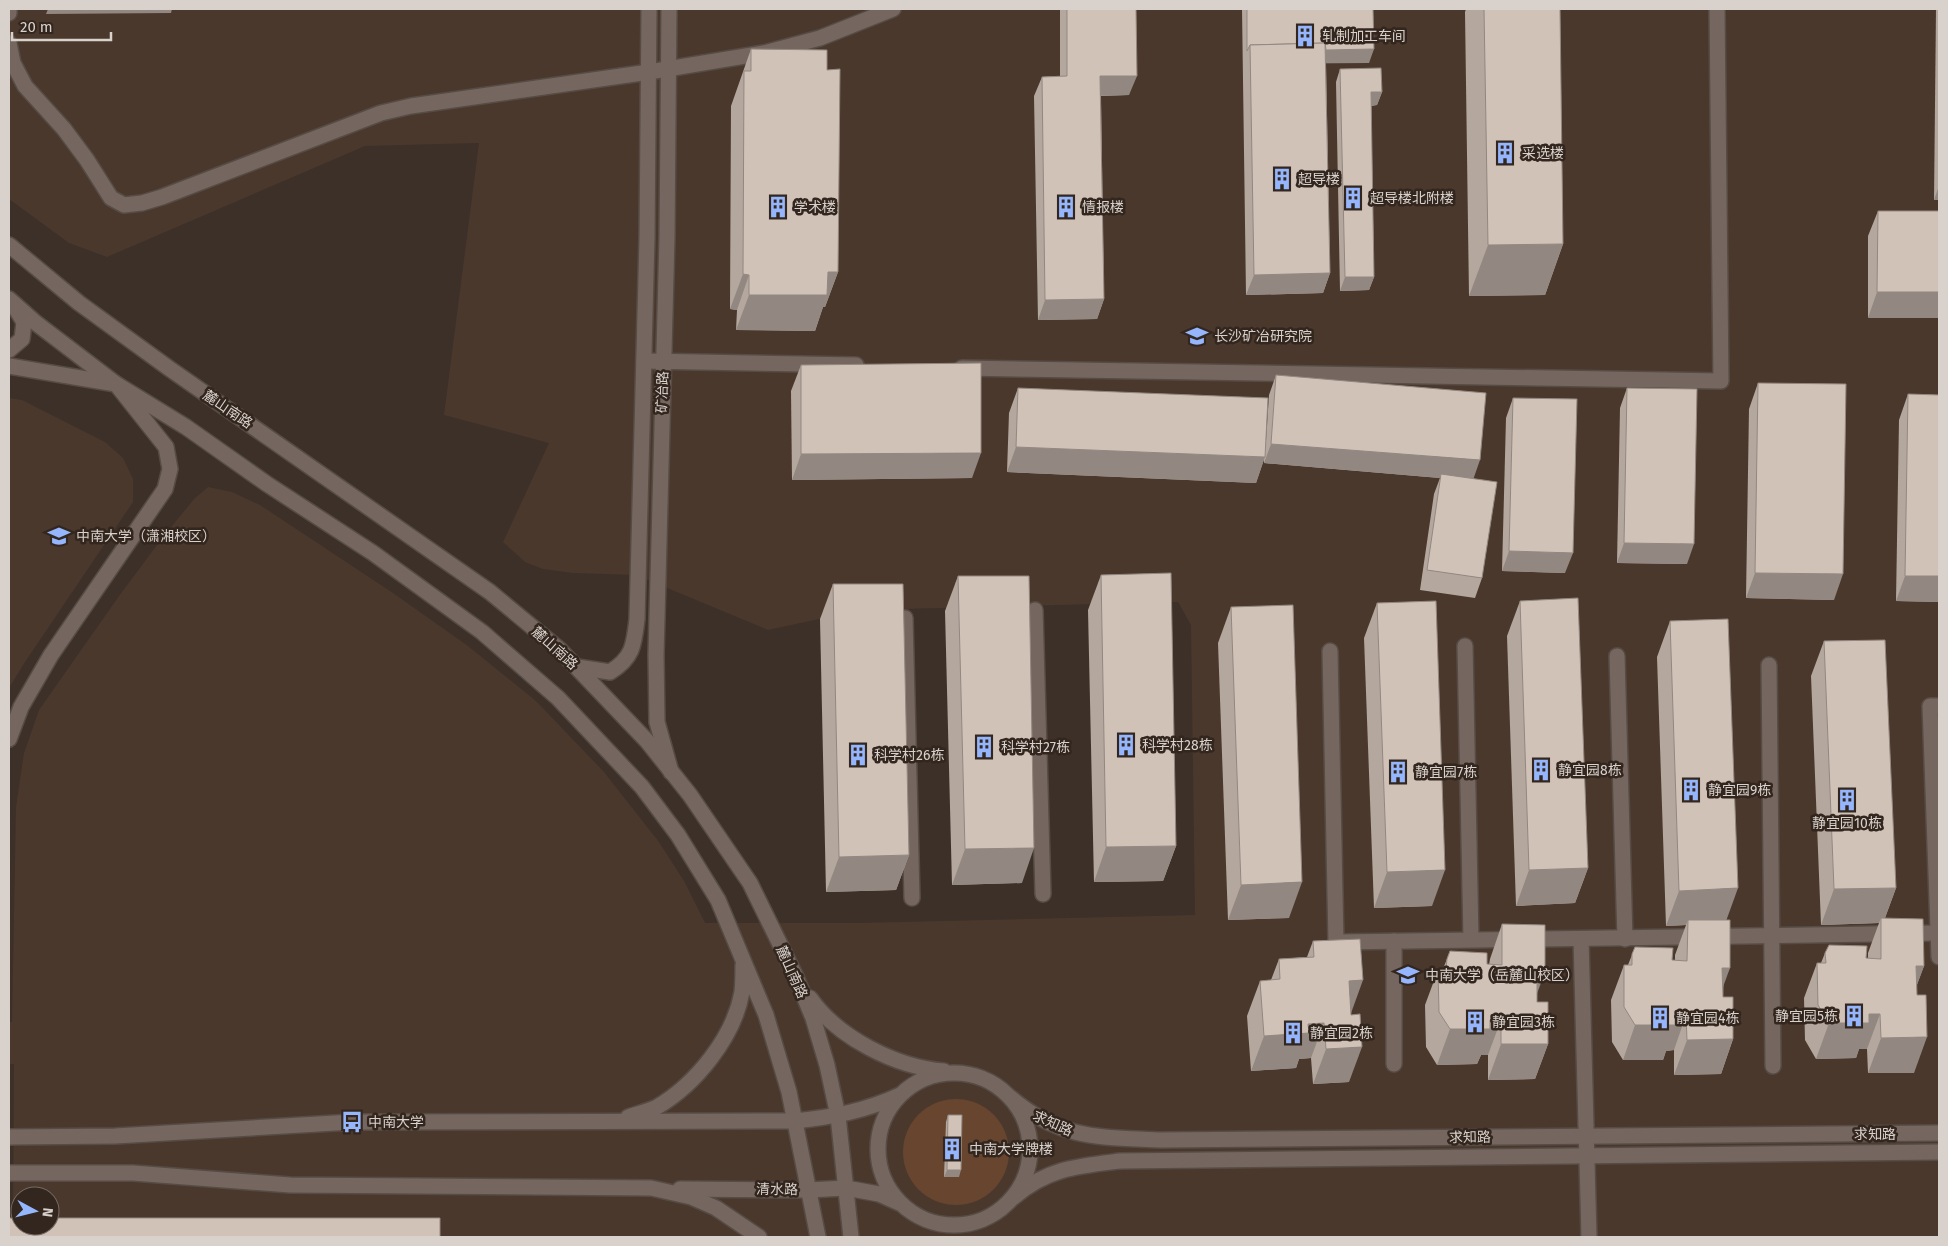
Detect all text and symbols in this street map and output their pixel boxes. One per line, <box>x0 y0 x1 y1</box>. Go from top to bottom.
scale bar <box>12 10 111 42</box>
text: 20 m <box>20 18 53 36</box>
building icon: 轧制加工车间 <box>1292 23 1318 49</box>
place label: 轧制加工车间 <box>1322 28 1406 45</box>
building icon: 采选楼 <box>1492 140 1518 166</box>
place label: 采选楼 <box>1522 145 1564 162</box>
building icon: 超导楼 <box>1269 166 1295 192</box>
place label: 超导楼 <box>1298 171 1340 188</box>
building icon: 超导楼北附楼 <box>1340 185 1366 211</box>
place label: 超导楼北附楼 <box>1370 190 1454 207</box>
building icon: 学术楼 <box>765 194 791 220</box>
building icon: 情报楼 <box>1053 194 1079 220</box>
place label: 学术楼 <box>794 199 836 216</box>
place label: 情报楼 <box>1082 199 1124 216</box>
school or university icon: 长沙矿冶研究院 <box>1184 323 1210 349</box>
place label: 长沙矿冶研究院 <box>1214 328 1312 345</box>
street label: 矿冶路 <box>653 371 672 413</box>
street label: 麓山南路 <box>200 387 256 432</box>
school or university icon: 中南大学（潇湘校区） <box>46 523 72 549</box>
place label: 中南大学（潇湘校区） <box>76 528 216 545</box>
street label: 麓山南路 <box>528 623 581 673</box>
building icon: 科学村28栋 <box>1113 732 1139 758</box>
building icon: 科学村27栋 <box>971 734 997 760</box>
place label: 科学村28栋 <box>1142 737 1213 754</box>
place label: 科学村27栋 <box>1001 739 1070 756</box>
building icon: 科学村26栋 <box>845 742 871 768</box>
place label: 科学村26栋 <box>874 747 944 764</box>
building icon: 静宜园8栋 <box>1528 757 1554 783</box>
building icon: 静宜园7栋 <box>1385 759 1411 785</box>
place label: 静宜园8栋 <box>1558 762 1622 779</box>
place label: 静宜园7栋 <box>1415 764 1477 781</box>
building icon: 静宜园9栋 <box>1678 777 1704 803</box>
place label: 静宜园9栋 <box>1708 782 1771 799</box>
building icon: 静宜园10栋 <box>1834 787 1860 813</box>
place label: 静宜园10栋 <box>1812 815 1882 832</box>
street label: 麓山南路 <box>772 943 811 1001</box>
school or university icon: 中南大学（岳麓山校区） <box>1395 962 1421 988</box>
place label: 中南大学（岳麓山校区） <box>1425 967 1579 984</box>
building icon: 静宜园5栋 <box>1841 1003 1867 1029</box>
building icon: 静宜园4栋 <box>1647 1005 1673 1031</box>
place label: 静宜园5栋 <box>1775 1008 1838 1025</box>
building icon: 静宜园3栋 <box>1462 1009 1488 1035</box>
place label: 静宜园4栋 <box>1676 1010 1739 1027</box>
place label: 静宜园3栋 <box>1492 1014 1555 1031</box>
building icon: 静宜园2栋 <box>1280 1020 1306 1046</box>
place label: 静宜园2栋 <box>1310 1025 1373 1042</box>
street label: 求知路 <box>1030 1107 1075 1140</box>
bus stop icon: 中南大学 <box>339 1109 365 1135</box>
place label: 中南大学 <box>368 1114 424 1131</box>
street label: 求知路 <box>1854 1126 1896 1143</box>
street label: 求知路 <box>1449 1129 1491 1146</box>
building icon: 中南大学牌楼 <box>939 1136 965 1162</box>
place label: 中南大学牌楼 <box>969 1141 1053 1158</box>
street label: 清水路 <box>756 1181 798 1198</box>
north arrow <box>10 1186 60 1236</box>
text: N <box>38 1207 56 1218</box>

